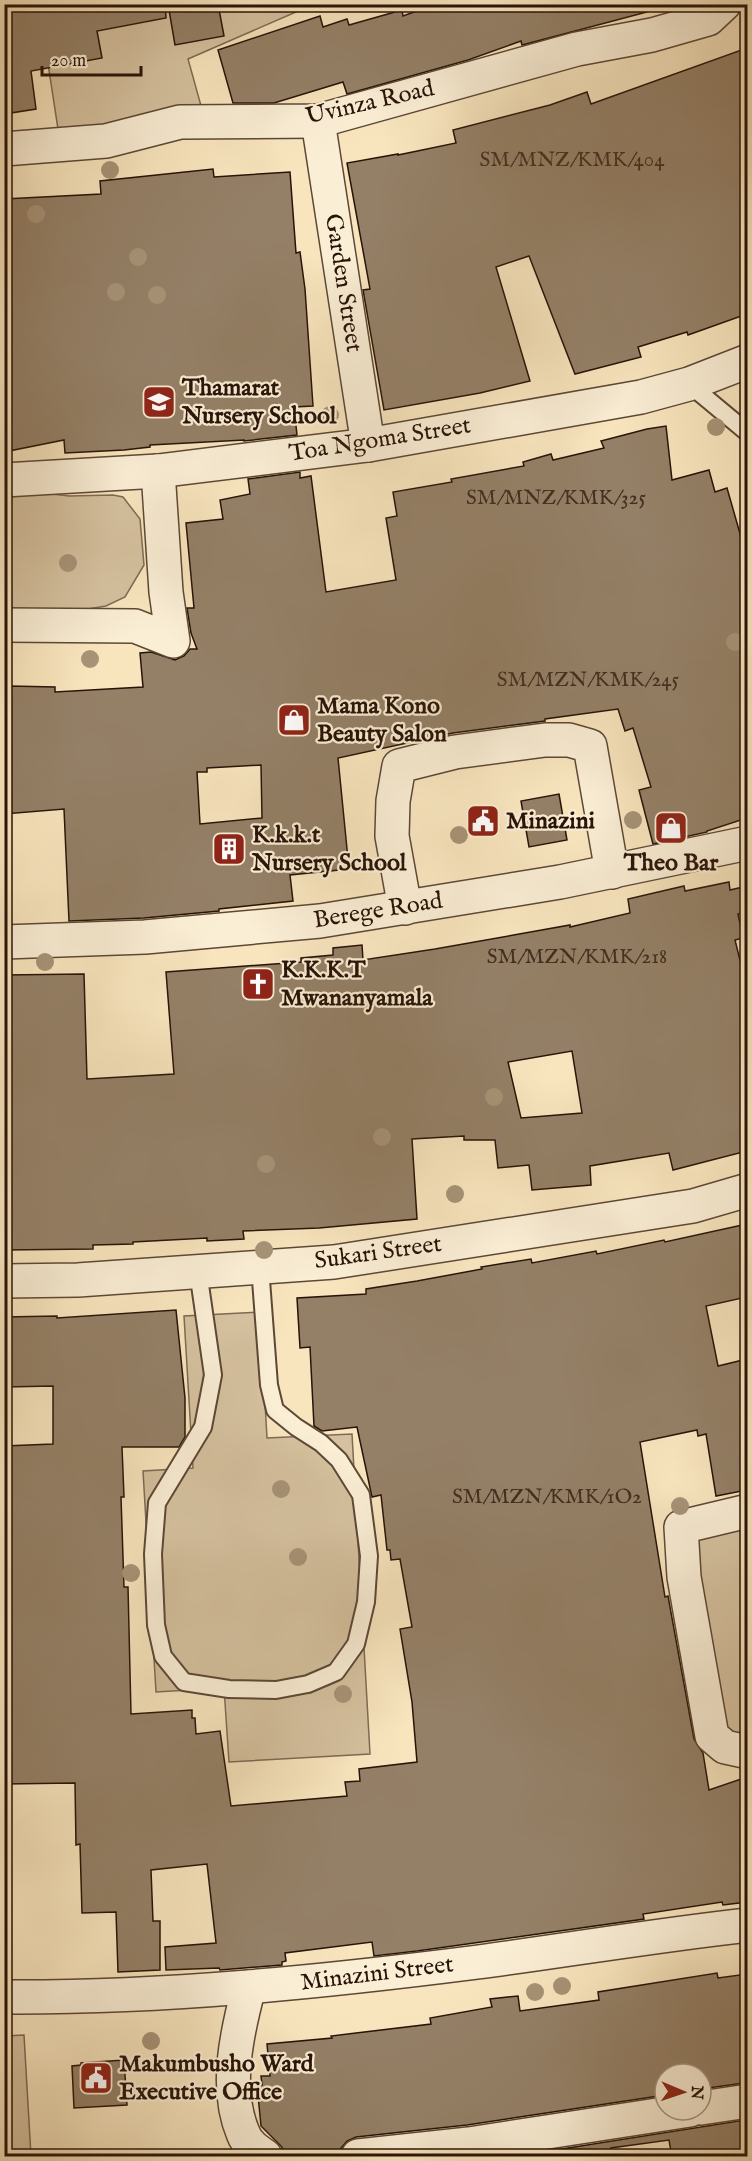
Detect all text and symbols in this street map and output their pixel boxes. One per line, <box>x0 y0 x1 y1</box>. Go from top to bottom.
scale bar <box>42 39 141 77</box>
text: 20 m <box>51 50 86 73</box>
street label: Uvinza Road <box>303 73 437 133</box>
house number: SM/MNZ/KMK/404 <box>480 147 665 174</box>
street label: Garden Street <box>317 212 369 354</box>
place label: Thamarat Nursery School <box>181 373 337 432</box>
school or university icon: Thamarat Nursery School <box>141 384 177 420</box>
street label: Toa Ngoma Street <box>287 410 473 470</box>
house number: SM/MNZ/KMK/325 <box>466 485 646 512</box>
house number: SM/MZN/KMK/245 <box>497 667 680 694</box>
place label: Mama Kono Beauty Salon <box>317 691 447 750</box>
shop icon: Mama Kono Beauty Salon <box>276 702 312 738</box>
public building icon: Minazini <box>465 803 501 839</box>
place label: Minazini <box>506 806 595 837</box>
shop icon: Theo Bar <box>653 810 689 846</box>
place label: K.k.k.t Nursery School <box>251 820 407 879</box>
building icon: K.k.k.t Nursery School <box>211 831 247 867</box>
place label: Theo Bar <box>623 848 718 879</box>
street label: Berege Road <box>311 885 445 936</box>
house number: SM/MZN/KMK/218 <box>487 944 667 971</box>
place label: K.K.K.T Mwananyamala <box>281 955 433 1014</box>
church icon: K.K.K.T Mwananyamala <box>240 966 276 1002</box>
street label: Sukari Street <box>312 1229 444 1277</box>
house number: SM/MZN/KMK/1O2 <box>452 1484 642 1511</box>
street label: Minazini Street <box>299 1949 455 1999</box>
place label: Makumbusho Ward Executive Office <box>119 2049 315 2108</box>
public building icon: Makumbusho Ward Executive Office <box>78 2060 114 2096</box>
north arrow <box>653 2062 713 2122</box>
text: N <box>686 2084 706 2100</box>

